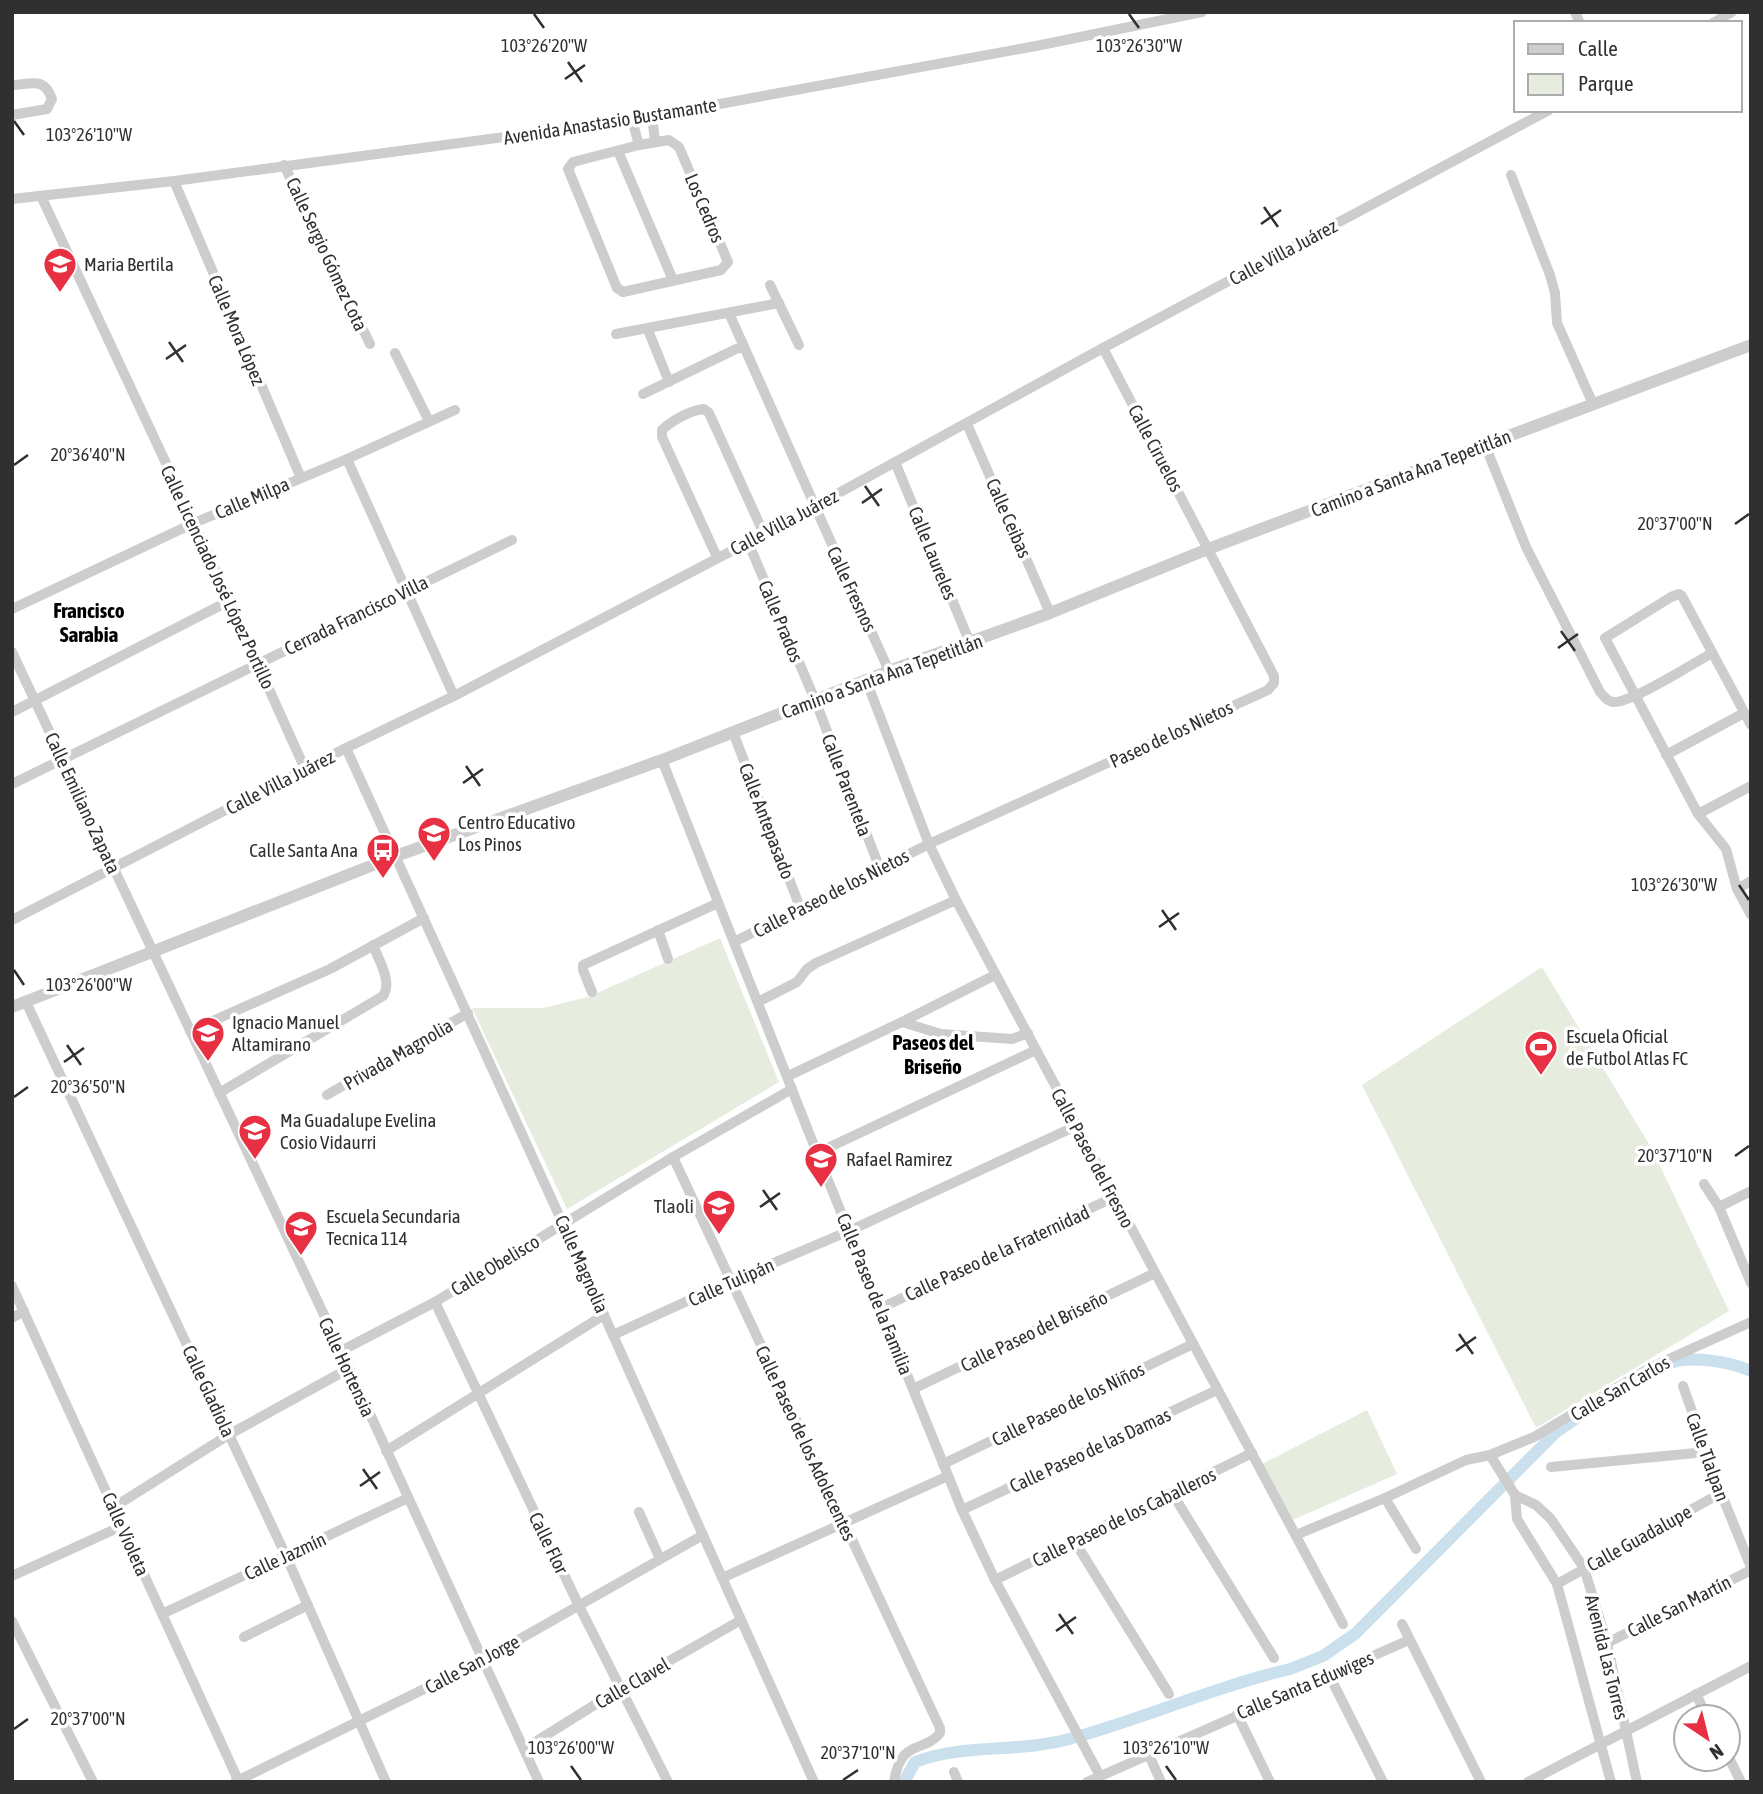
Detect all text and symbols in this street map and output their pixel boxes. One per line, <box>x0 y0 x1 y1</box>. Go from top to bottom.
legend <box>1514 21 1742 112</box>
text: 103°26'20"W <box>501 35 587 56</box>
text: 103°26'30"W <box>1096 35 1182 56</box>
text: Calle <box>1578 36 1618 60</box>
text: Parque <box>1578 71 1633 95</box>
street label: Avenida Anastasio Bustamante <box>502 93 718 149</box>
text: 103°26'10"W <box>46 124 132 145</box>
street label: Los Cedros <box>681 170 729 246</box>
street label: Calle Sergio Gómez Cota <box>282 174 372 334</box>
street label: Calle Villa Juárez <box>1225 214 1341 290</box>
school or university icon: Maria Bertila <box>41 245 79 294</box>
place label: Maria Bertila <box>84 253 174 275</box>
street label: Calle Mora López <box>204 272 270 389</box>
street label: Calle Ciruelos <box>1124 401 1188 495</box>
street label: Camino a Santa Ana Tepetitlán <box>1308 425 1514 521</box>
text: 20°36'40"N <box>50 444 126 465</box>
street label: Calle Licenciado José López Portillo <box>156 462 280 692</box>
street label: Calle Milpa <box>212 473 292 523</box>
street label: Calle Ceibas <box>982 475 1036 561</box>
street label: Calle Villa Juárez <box>726 484 842 560</box>
street label: Calle Laureles <box>904 503 962 603</box>
text: 20°37'00"N <box>1637 513 1713 534</box>
street label: Calle Fresnos <box>823 543 881 635</box>
street label: Cerrada Francisco Villa <box>281 571 431 659</box>
street label: Calle Prados <box>754 577 808 665</box>
district label: Francisco Sarabia <box>53 598 125 646</box>
street label: Camino a Santa Ana Tepetitlán <box>778 629 986 723</box>
street label: Paseo de los Nietos <box>1106 696 1236 772</box>
street label: Calle Emiliano Zapata <box>41 729 125 877</box>
street label: Calle Parentela <box>817 731 877 839</box>
street label: Calle Villa Juárez <box>222 745 338 819</box>
street label: Calle Antepasado <box>735 760 799 882</box>
place label: Centro Educativo Los Pinos <box>458 811 576 855</box>
school or university icon: Centro Educativo Los Pinos <box>415 814 453 863</box>
bus stop icon: Calle Santa Ana <box>364 831 402 880</box>
place label: Calle Santa Ana <box>249 839 358 861</box>
street label: Calle Paseo de los Nietos <box>750 844 913 942</box>
text: 103°26'30"W <box>1631 874 1717 895</box>
text: 103°26'00"W <box>46 974 132 995</box>
place label: Ignacio Manuel Altamirano <box>232 1011 340 1055</box>
school or university icon: Ignacio Manuel Altamirano <box>189 1014 227 1063</box>
street label: Privada Magnolia <box>340 1014 456 1094</box>
place label: Escuela Oficial de Futbol Atlas FC <box>1566 1025 1689 1069</box>
sports icon: Escuela Oficial de Futbol Atlas FC <box>1522 1028 1560 1077</box>
district label: Paseos del Briseño <box>892 1030 974 1078</box>
text: 20°36'50"N <box>50 1076 126 1097</box>
street label: Calle Paseo del Fresno <box>1047 1085 1139 1231</box>
place label: Ma Guadalupe Evelina Cosio Vidaurri <box>280 1109 436 1153</box>
school or university icon: Ma Guadalupe Evelina Cosio Vidaurri <box>236 1112 274 1161</box>
school or university icon: Rafael Ramirez <box>802 1140 840 1189</box>
text: 20°37'10"N <box>1637 1145 1713 1166</box>
place label: Rafael Ramirez <box>846 1148 952 1170</box>
school or university icon: Tlaoli <box>700 1187 738 1236</box>
place label: Tlaoli <box>654 1195 694 1217</box>
street label: Calle Paseo de la Fraternidad <box>901 1201 1093 1305</box>
place label: Escuela Secundaria Tecnica 114 <box>326 1205 461 1249</box>
school or university icon: Escuela Secundaria Tecnica 114 <box>282 1208 320 1257</box>
street label: Calle Paseo de la Familia <box>833 1210 917 1378</box>
street label: Calle Magnolia <box>551 1212 613 1316</box>
street label: Calle Obelisco <box>447 1230 543 1300</box>
street label: Calle Tulipán <box>685 1253 777 1311</box>
street label: Calle Paseo del Briseño <box>957 1286 1111 1376</box>
street label: Calle Hortensia <box>314 1314 380 1420</box>
street label: Calle Gladiola <box>178 1342 240 1440</box>
street label: Calle Paseo de los Adolecentes <box>751 1342 861 1544</box>
street label: Calle San Carlos <box>1567 1351 1674 1425</box>
street label: Calle Paseo de los Niños <box>988 1357 1148 1450</box>
street label: Calle Paseo de las Damas <box>1006 1403 1174 1497</box>
street label: Calle Tlalpan <box>1682 1410 1734 1504</box>
street label: Calle Paseo de los Caballeros <box>1029 1463 1220 1571</box>
street label: Calle Violeta <box>98 1489 154 1579</box>
street label: Calle Guadalupe <box>1583 1500 1695 1576</box>
street label: Calle Flor <box>525 1509 573 1578</box>
street label: Calle Jazmín <box>241 1528 329 1584</box>
street label: Calle San Martín <box>1624 1571 1734 1641</box>
street label: Avenida Las Torres <box>1581 1592 1633 1722</box>
street label: Calle San Jorge <box>421 1630 523 1698</box>
street label: Calle Santa Eduwiges <box>1233 1646 1377 1724</box>
street label: Calle Clavel <box>591 1653 673 1713</box>
north arrow <box>1672 1703 1742 1773</box>
text: 20°37'00"N <box>50 1708 126 1729</box>
text: 103°26'00"W <box>528 1737 614 1758</box>
text: 103°26'10"W <box>1123 1737 1209 1758</box>
text: N <box>1706 1740 1728 1764</box>
text: 20°37'10"N <box>820 1742 896 1763</box>

